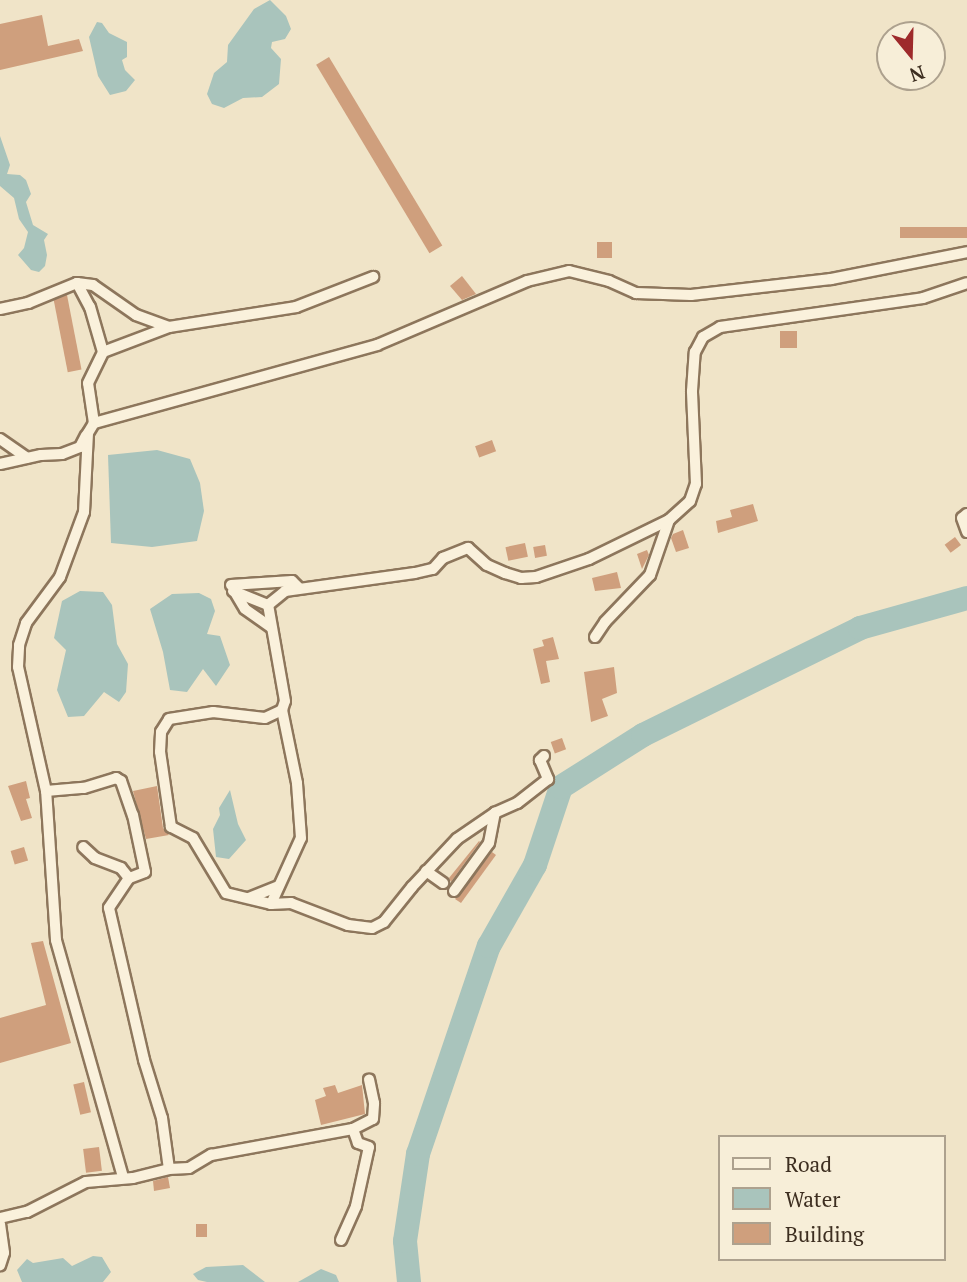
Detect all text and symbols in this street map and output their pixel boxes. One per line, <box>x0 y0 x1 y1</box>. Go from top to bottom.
north arrow <box>876 21 946 91</box>
text: N <box>906 60 928 89</box>
legend <box>718 1135 946 1261</box>
text: Road <box>785 1150 832 1178</box>
text: Water <box>785 1185 840 1213</box>
text: Building <box>785 1220 864 1248</box>

